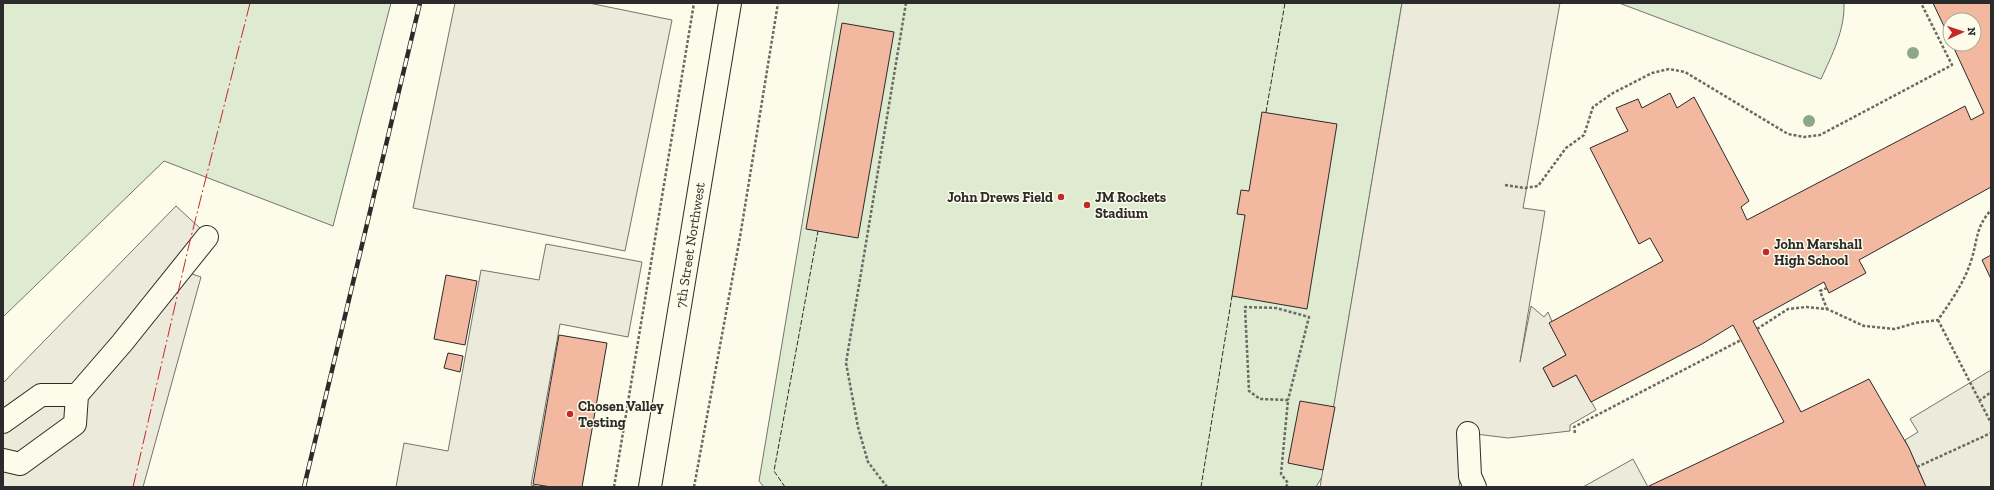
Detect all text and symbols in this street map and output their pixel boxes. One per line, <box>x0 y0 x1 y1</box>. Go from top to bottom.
north arrow <box>1942 12 1982 52</box>
text: N <box>1965 27 1978 37</box>
street label: 7th Street Northwest <box>672 180 709 309</box>
place label: John Drews Field <box>947 189 1053 206</box>
place label: JM Rockets Stadium <box>1095 189 1167 222</box>
marker: John Drews Field <box>1056 192 1066 202</box>
marker: JM Rockets Stadium <box>1082 200 1092 210</box>
place label: John Marshall High School <box>1774 236 1862 269</box>
marker: John Marshall High School <box>1761 247 1771 257</box>
place label: Chosen Valley Testing <box>578 398 664 431</box>
marker: Chosen Valley Testing <box>565 409 575 419</box>

